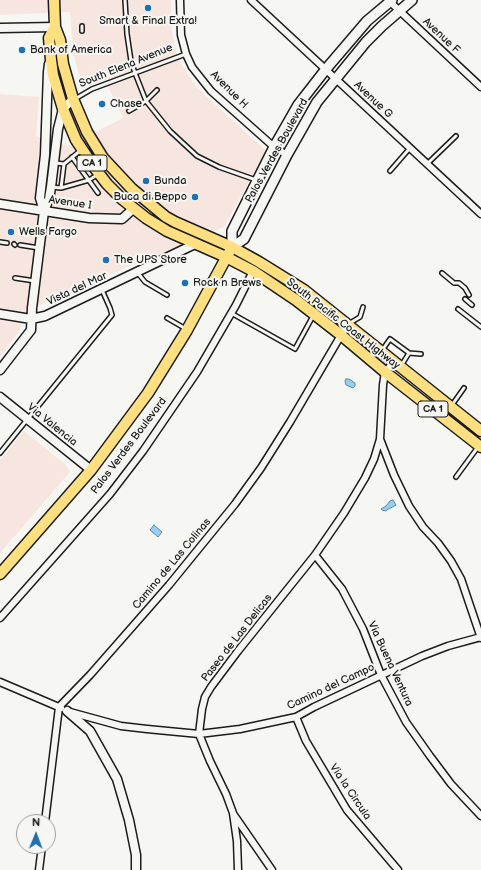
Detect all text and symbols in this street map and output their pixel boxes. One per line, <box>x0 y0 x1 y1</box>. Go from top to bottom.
marker: Smart & Final Extra! <box>143 3 153 13</box>
place label: Smart & Final Extra! <box>99 14 197 28</box>
street label: Avenue F <box>420 15 462 57</box>
street label: South Elena Avenue <box>77 41 175 91</box>
place label: Bank of America <box>30 43 112 57</box>
marker: Bank of America <box>17 45 27 55</box>
street label: Avenue H <box>207 68 251 112</box>
street label: Avenue G <box>351 79 395 121</box>
place label: Chase <box>110 97 142 111</box>
street label: Palos Verdes Boulevard <box>243 97 311 205</box>
marker: Chase <box>97 99 107 109</box>
road number: CA 1 <box>77 155 107 171</box>
place label: Bunda <box>154 174 186 188</box>
marker: Bunda <box>141 176 151 186</box>
place label: Buca di Beppo <box>113 190 187 204</box>
marker: Buca di Beppo <box>190 192 200 202</box>
street label: Avenue I <box>48 193 92 213</box>
place label: Wells Fargo <box>19 225 77 239</box>
marker: Wells Fargo <box>6 227 16 237</box>
place label: The UPS Store <box>114 253 187 267</box>
marker: The UPS Store <box>101 255 111 265</box>
street label: Vista del Mar <box>45 269 109 309</box>
place label: Rock n Brews <box>193 276 261 290</box>
street label: South Pacific Coast Highway <box>284 276 402 372</box>
marker: Rock n Brews <box>180 278 190 288</box>
street label: Palos Verdes Boulevard <box>88 395 170 497</box>
street label: Via Valencia <box>24 401 80 449</box>
road number: CA 1 <box>418 401 448 417</box>
street label: Camino de Las Colinas <box>130 516 214 612</box>
street label: Paseo de Las Delicas <box>199 592 275 684</box>
street label: Via Buena Ventura <box>365 619 415 709</box>
street label: Camino del Campo <box>285 661 377 713</box>
street label: Via la Circula <box>326 761 374 823</box>
north arrow <box>16 814 56 854</box>
text: N <box>32 816 40 829</box>

